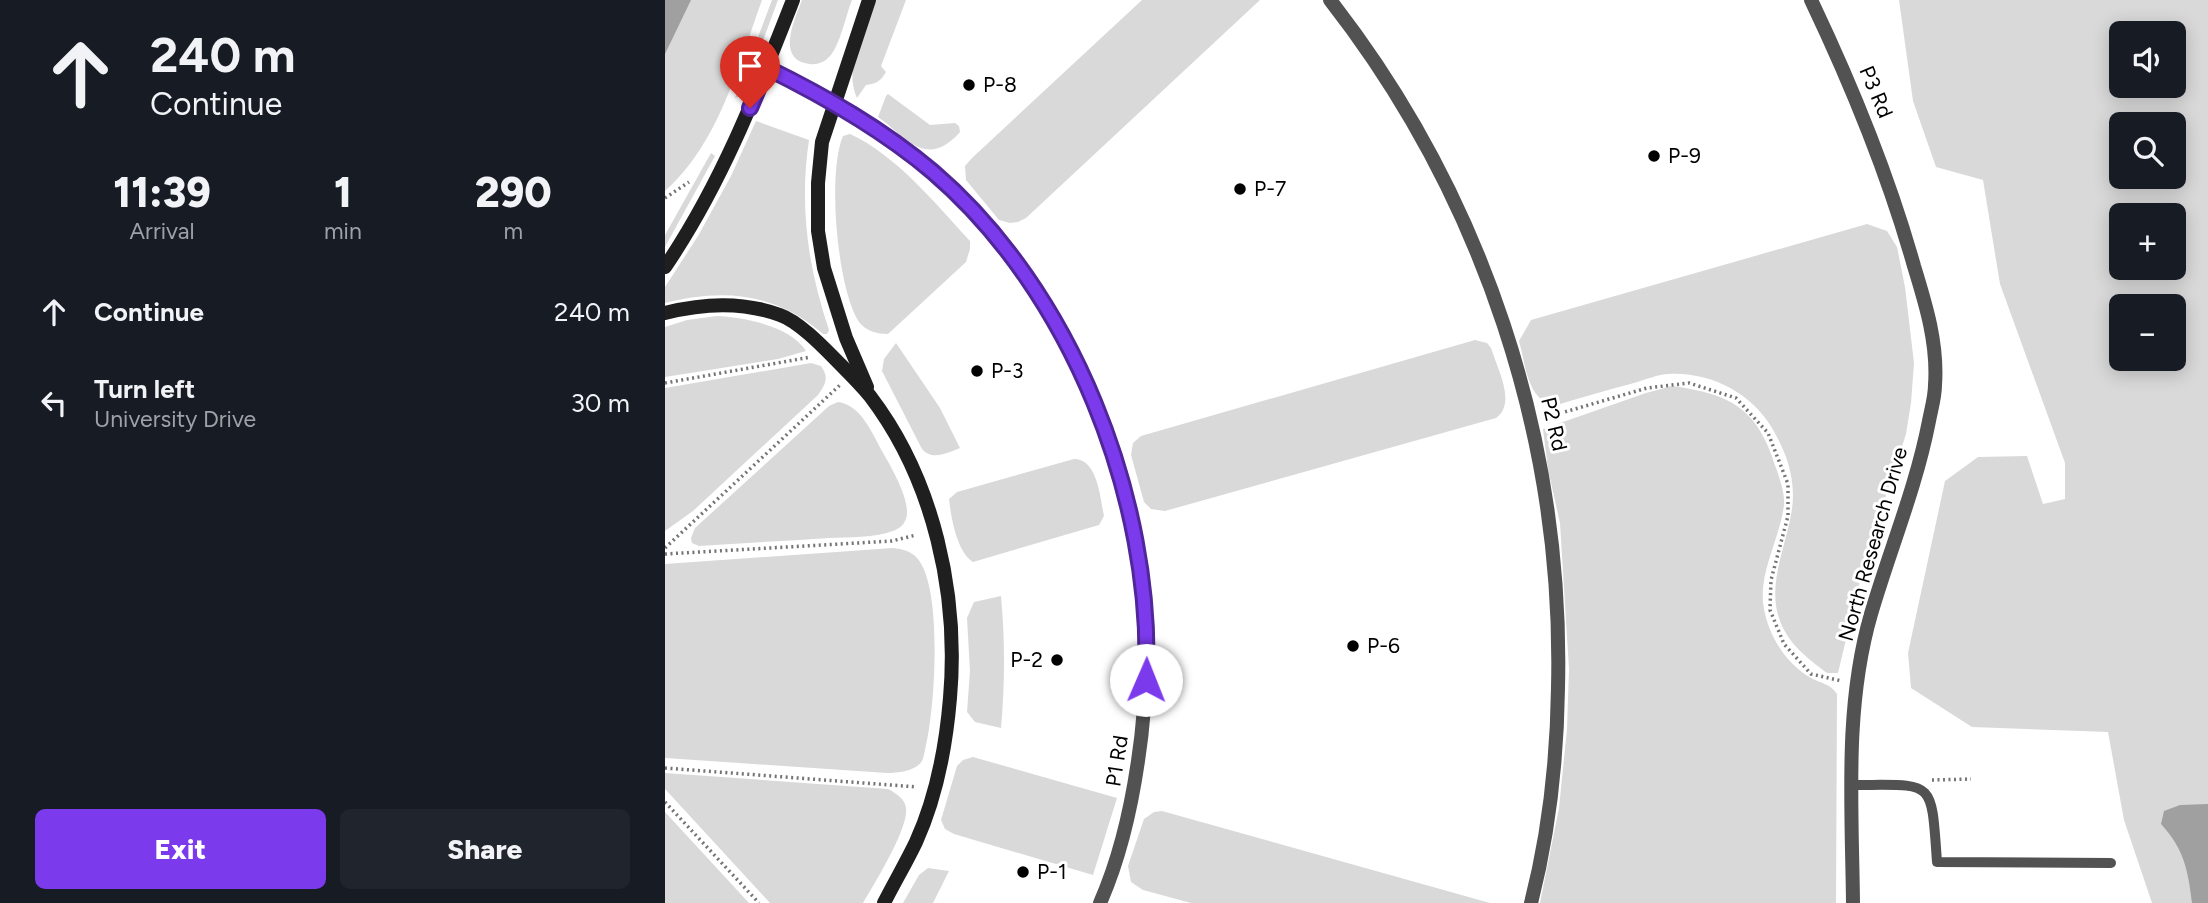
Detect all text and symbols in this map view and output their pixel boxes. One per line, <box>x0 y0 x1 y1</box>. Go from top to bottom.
map controls <box>2109 21 2186 371</box>
button: sound <box>2109 21 2186 98</box>
text: 240 m <box>150 25 296 84</box>
icon: ahead <box>35 28 126 119</box>
pin <box>720 36 780 108</box>
icon: arrive <box>731 47 769 85</box>
street label: P3 Rd <box>1854 62 1899 122</box>
place label: P-8 <box>983 72 1017 97</box>
marker: P-8 <box>961 77 977 93</box>
text: Continue <box>150 85 282 123</box>
button: search <box>2109 112 2186 189</box>
place label: P-9 <box>1668 143 1701 168</box>
marker: P-9 <box>1646 148 1662 164</box>
text: 11:39 <box>113 167 211 218</box>
text: 1 <box>334 167 352 218</box>
text: 290 <box>475 167 552 218</box>
place label: P-7 <box>1254 176 1286 201</box>
marker: P-7 <box>1232 181 1248 197</box>
button: + <box>2109 203 2186 280</box>
text: Arrival <box>130 217 194 245</box>
text: min <box>324 217 362 245</box>
text: m <box>504 217 523 245</box>
icon: ahead <box>35 293 73 331</box>
button: − <box>2109 294 2186 371</box>
text: Continue <box>94 296 204 328</box>
text: 240 m <box>554 296 630 328</box>
place label: P-3 <box>991 358 1023 383</box>
marker: P-3 <box>969 363 985 379</box>
text: Turn left <box>94 373 195 405</box>
icon: left <box>35 384 73 422</box>
text: 30 m <box>571 387 630 419</box>
street label: P2 Rd <box>1536 395 1573 453</box>
text: University Drive <box>94 405 256 433</box>
street label: North Research Drive <box>1833 444 1912 644</box>
place label: P-6 <box>1367 633 1400 658</box>
marker: P-6 <box>1345 638 1361 654</box>
position arrow <box>1109 643 1183 717</box>
place label: P-2 <box>1010 647 1043 672</box>
marker: P-2 <box>1049 652 1065 668</box>
street label: P1 Rd <box>1100 734 1133 788</box>
button: Exit <box>35 809 326 889</box>
button: Share <box>340 809 630 889</box>
place label: P-1 <box>1037 859 1067 884</box>
marker: P-1 <box>1015 864 1031 880</box>

